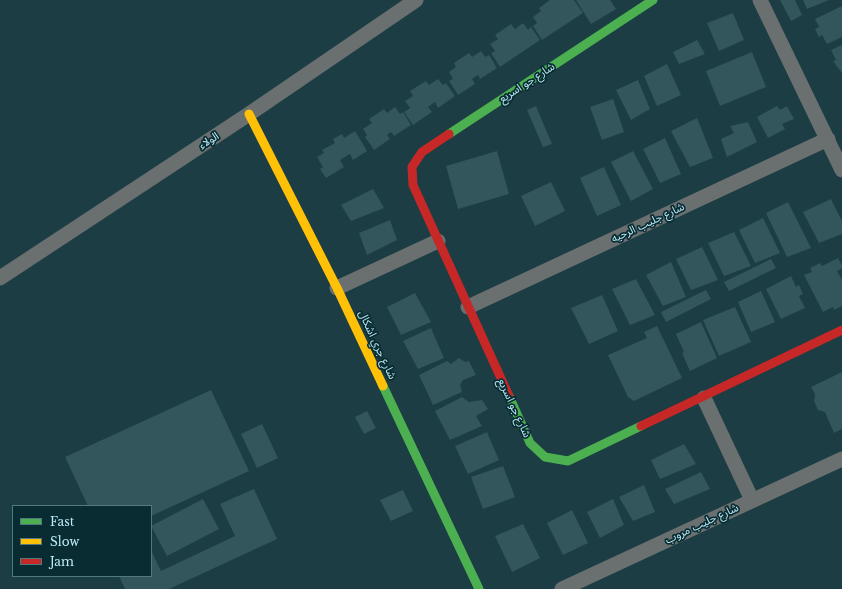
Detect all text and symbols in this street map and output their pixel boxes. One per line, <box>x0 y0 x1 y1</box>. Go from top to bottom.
street label: شارع جو اسريع <box>497 60 557 106</box>
street label: الولاء <box>196 130 222 152</box>
street label: شارع جليب الرحيه <box>609 200 687 246</box>
street label: شارع جري اشكال <box>355 308 399 382</box>
street label: شارع جو اسريع <box>495 376 533 440</box>
street label: شارع جليب مروب <box>663 501 741 547</box>
legend <box>12 505 152 577</box>
text: Fast <box>50 514 74 529</box>
text: Slow <box>50 534 79 549</box>
text: Jam <box>50 554 74 569</box>

